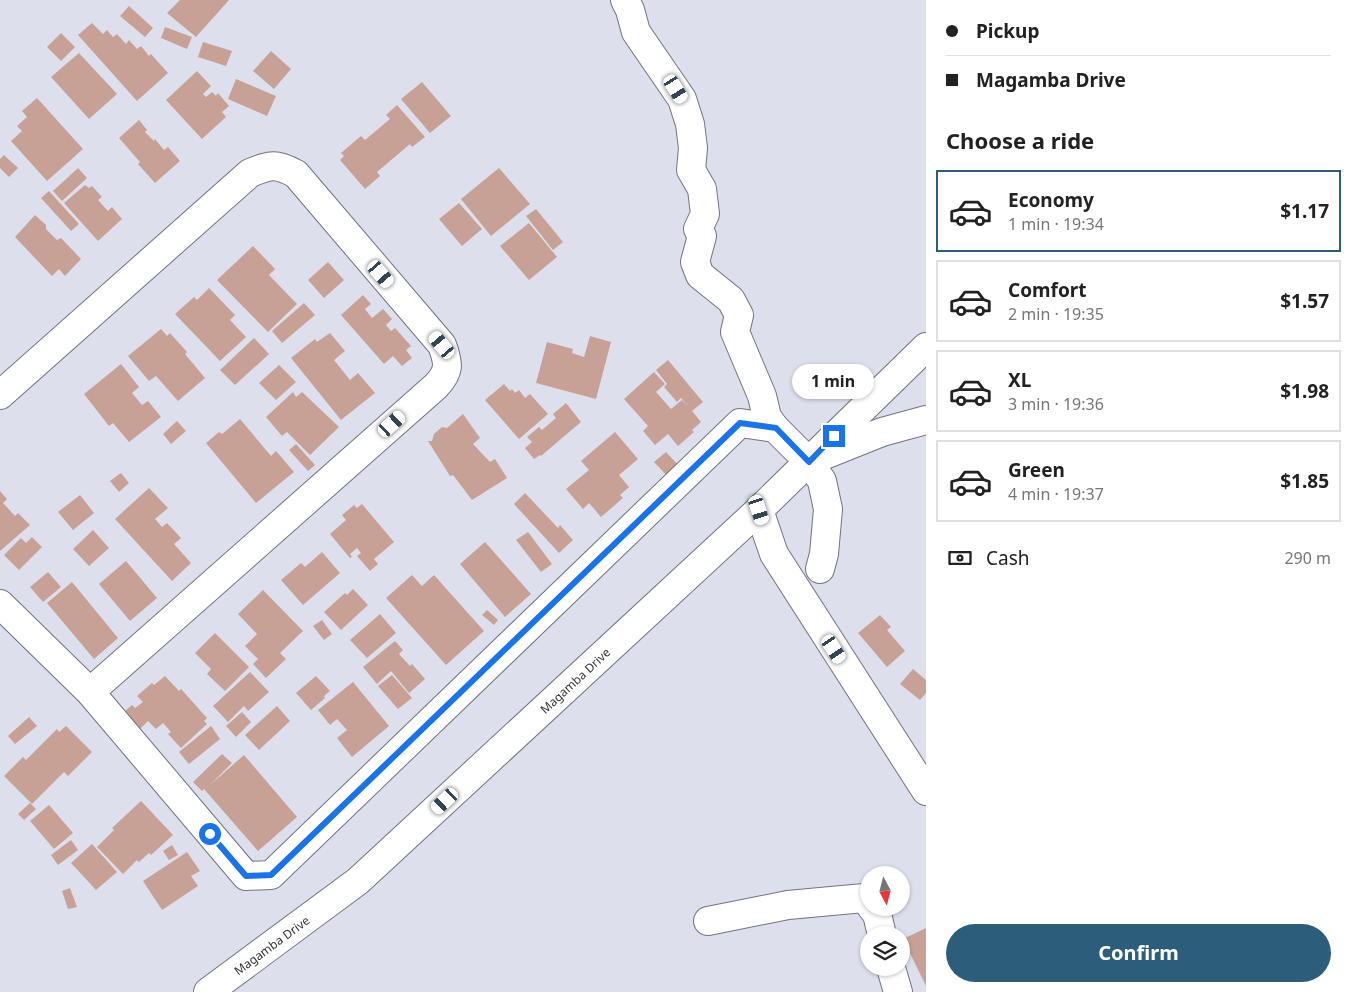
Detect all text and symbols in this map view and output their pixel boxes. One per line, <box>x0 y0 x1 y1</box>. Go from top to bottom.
text: Pickup <box>976 18 1039 44</box>
text: Magamba Drive <box>976 67 1126 93</box>
car <box>661 72 690 106</box>
text: Choose a ride <box>946 125 1094 155</box>
text: Economy <box>1008 187 1094 213</box>
icon: car <box>948 189 993 234</box>
text: $1.17 <box>1280 198 1329 224</box>
text: 1 min · 19:34 <box>1008 213 1104 235</box>
car <box>365 258 396 290</box>
text: Comfort <box>1008 277 1087 303</box>
icon: car <box>948 279 993 324</box>
text: $1.57 <box>1280 288 1329 314</box>
text: 2 min · 19:35 <box>1008 303 1104 325</box>
car <box>426 329 457 361</box>
callout: 1 min <box>793 364 875 398</box>
text: XL <box>1008 367 1031 393</box>
icon: car <box>948 369 993 414</box>
text: 1 min <box>811 370 855 392</box>
text: $1.98 <box>1280 378 1329 404</box>
text: 3 min · 19:36 <box>1008 393 1104 415</box>
car <box>375 408 408 440</box>
route end <box>823 425 845 447</box>
text: Green <box>1008 457 1065 483</box>
icon: car <box>948 459 993 504</box>
text: $1.85 <box>1280 468 1329 494</box>
text: 4 min · 19:37 <box>1008 483 1104 505</box>
car <box>747 493 770 527</box>
icon: cash <box>946 544 974 572</box>
text: Cash <box>986 545 1030 571</box>
text: 290 m <box>1284 547 1331 569</box>
car <box>819 632 848 666</box>
street label: Magamba Drive <box>536 643 614 717</box>
car <box>428 785 461 817</box>
route start <box>199 823 221 845</box>
north arrow <box>860 866 910 916</box>
map controls <box>860 866 910 976</box>
street label: Magamba Drive <box>230 911 313 979</box>
button: Confirm <box>946 924 1331 982</box>
button: layers <box>860 926 910 976</box>

